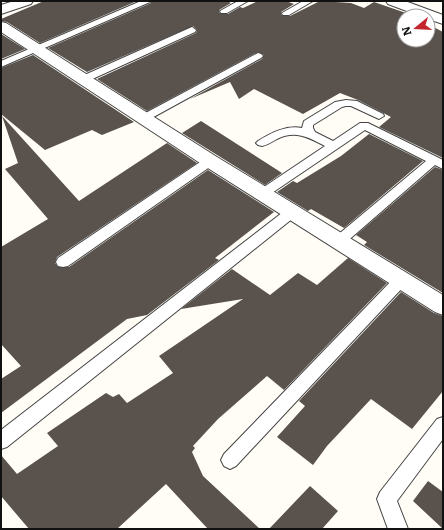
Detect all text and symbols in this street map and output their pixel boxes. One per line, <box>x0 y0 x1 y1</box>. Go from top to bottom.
north arrow <box>396 8 436 48</box>
text: N <box>397 25 415 38</box>

